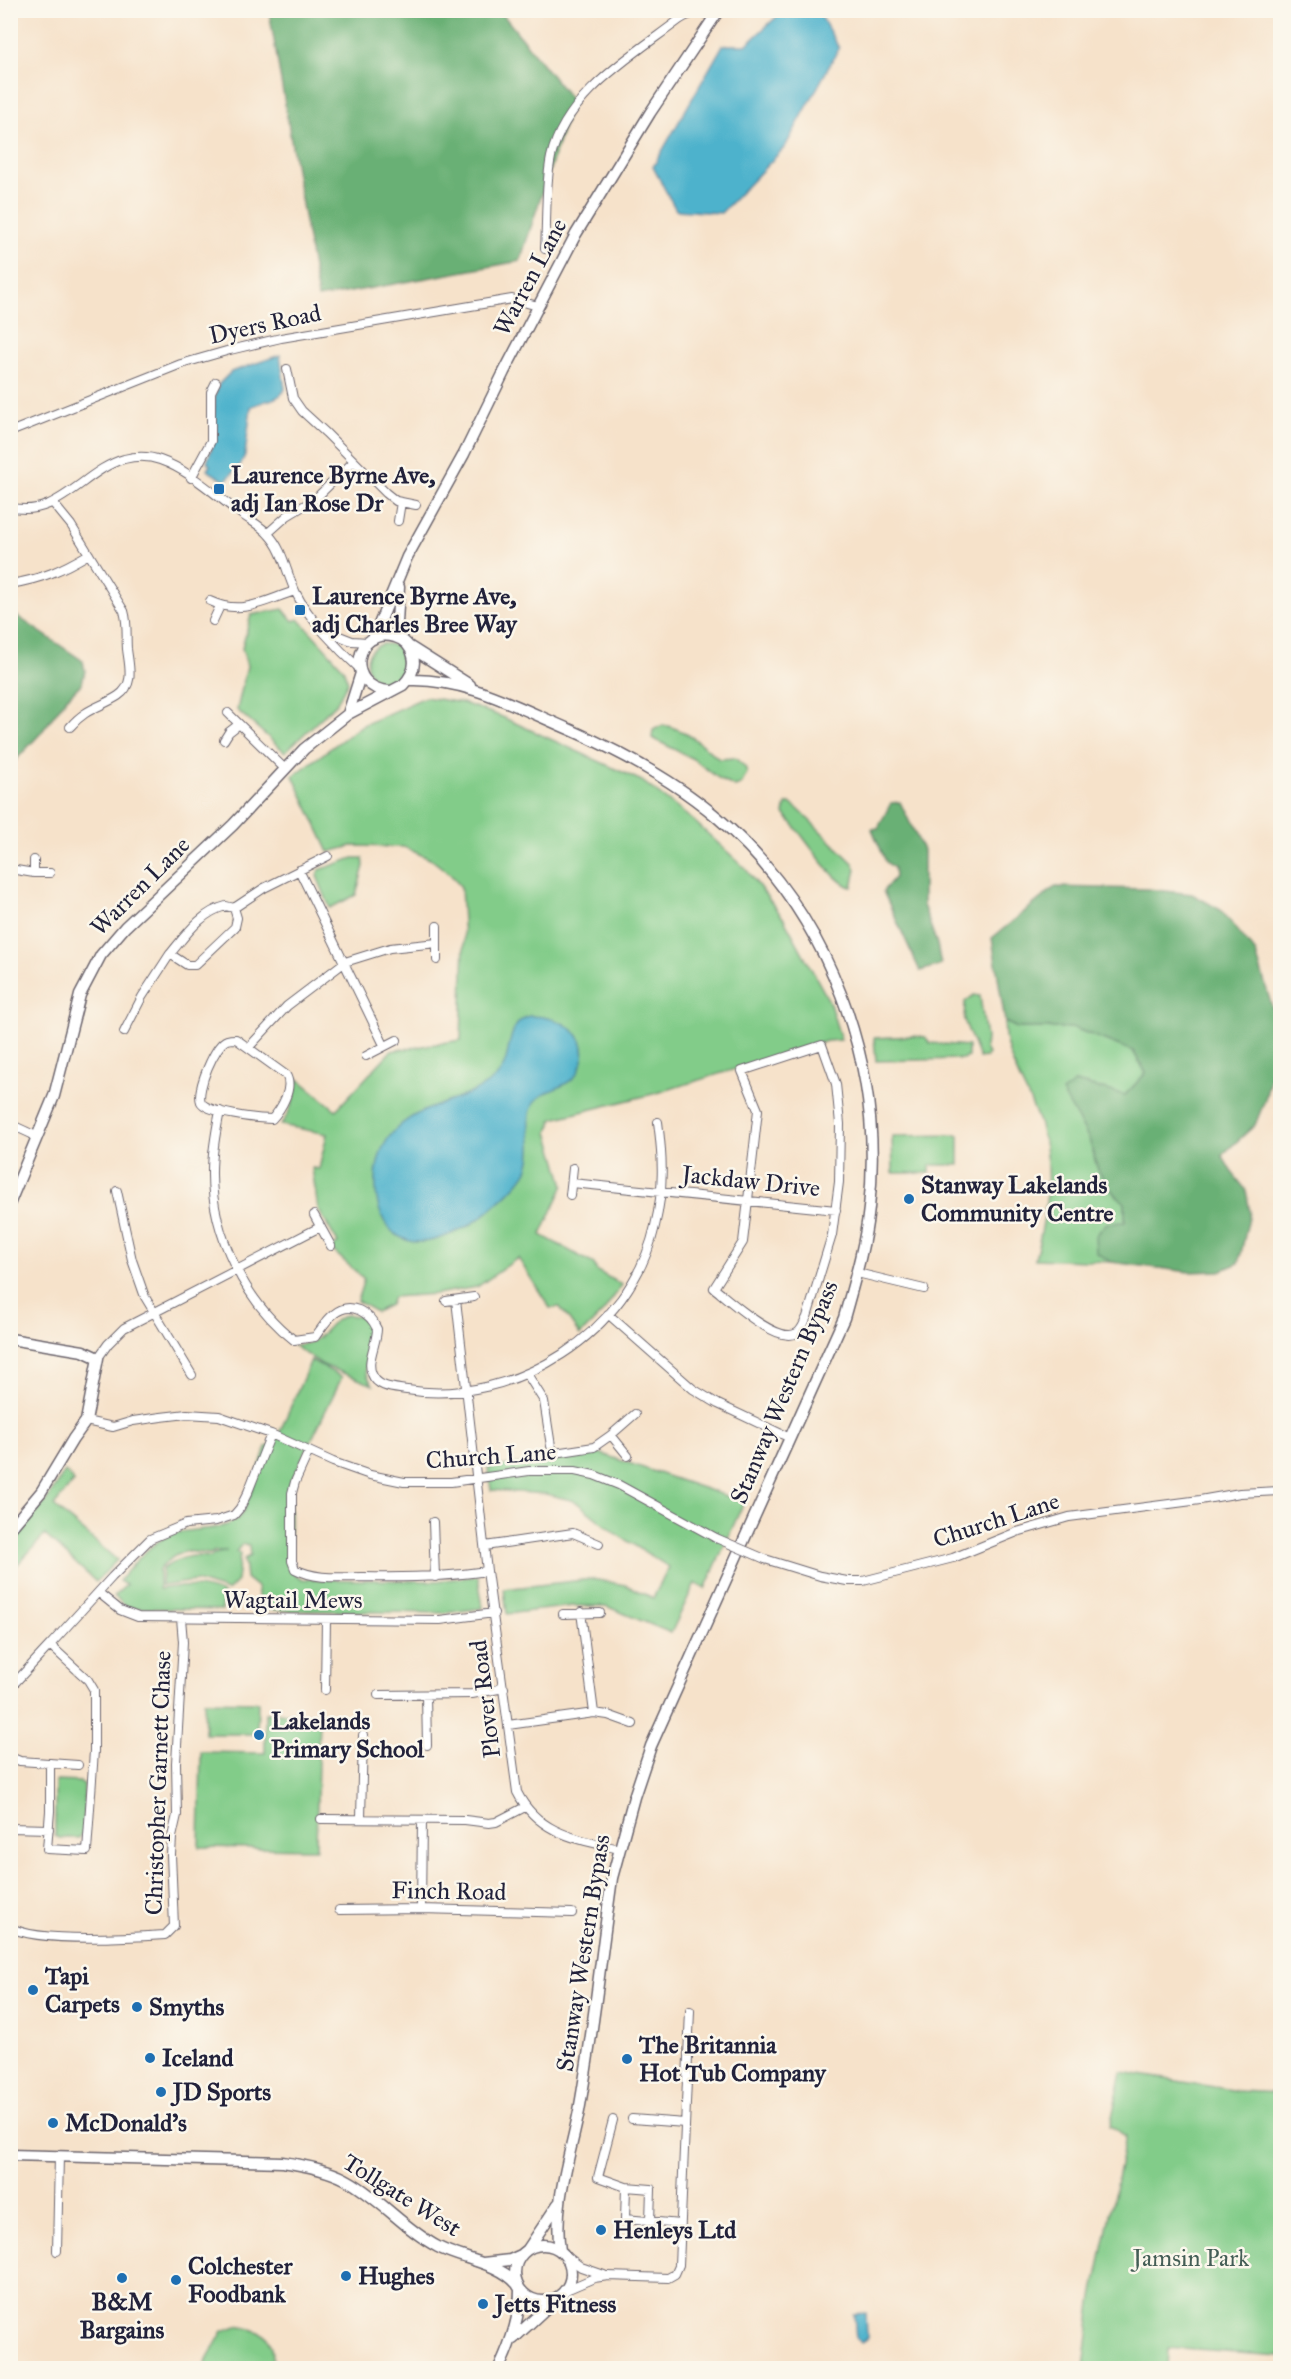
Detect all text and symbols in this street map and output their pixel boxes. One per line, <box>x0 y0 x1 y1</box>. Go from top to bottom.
street label: Warren Lane <box>487 213 573 341</box>
street label: Dyers Road <box>206 297 324 351</box>
place label: Laurence Byrne Ave, adj Ian Rose Dr <box>231 460 436 518</box>
marker: Laurence Byrne Ave, adj Ian Rose Dr <box>212 482 226 496</box>
place label: Laurence Byrne Ave, adj Charles Bree Way <box>312 581 518 639</box>
marker: Laurence Byrne Ave, adj Charles Bree Way <box>293 603 307 617</box>
street label: Warren Lane <box>84 830 196 942</box>
street label: Jackdaw Drive <box>677 1159 822 1203</box>
place label: Stanway Lakelands Community Centre <box>921 1170 1113 1228</box>
marker: Stanway Lakelands Community Centre <box>902 1192 916 1206</box>
street label: Stanway Western Bypass <box>723 1276 845 1508</box>
street label: Church Lane <box>425 1436 557 1476</box>
street label: Church Lane <box>929 1486 1063 1554</box>
street label: Wagtail Mews <box>224 1585 362 1615</box>
street label: Plover Road <box>463 1638 507 1760</box>
street label: Christopher Garnett Chase <box>138 1650 178 1916</box>
place label: Lakelands Primary School <box>271 1706 425 1764</box>
marker: Lakelands Primary School <box>252 1728 266 1742</box>
street label: Stanway Western Bypass <box>549 1832 617 2074</box>
street label: Finch Road <box>391 1875 507 1907</box>
place label: Tapi Carpets <box>44 1961 120 2019</box>
marker: Tapi Carpets <box>26 1983 40 1997</box>
place label: Smyths <box>149 1992 225 2022</box>
marker: Smyths <box>130 2000 144 2014</box>
place label: The Britannia Hot Tub Company <box>638 2030 828 2088</box>
place label: Iceland <box>162 2043 235 2073</box>
marker: Iceland <box>143 2051 157 2065</box>
marker: The Britannia Hot Tub Company <box>620 2052 634 2066</box>
place label: JD Sports <box>170 2077 271 2107</box>
marker: JD Sports <box>154 2085 168 2099</box>
place label: McDonald's <box>65 2108 187 2138</box>
marker: McDonald's <box>46 2116 60 2130</box>
street label: Tollgate West <box>337 2147 467 2243</box>
place label: Henleys Ltd <box>613 2215 737 2245</box>
marker: Henleys Ltd <box>594 2223 608 2237</box>
park label: Jamsin Park <box>1130 2243 1250 2273</box>
place label: Colchester Foodbank <box>188 2251 294 2309</box>
place label: Hughes <box>358 2261 435 2291</box>
marker: Hughes <box>339 2269 353 2283</box>
marker: B&M Bargains <box>115 2271 129 2285</box>
marker: Colchester Foodbank <box>169 2273 183 2287</box>
place label: B&M Bargains <box>80 2287 165 2345</box>
place label: Jetts Fitness <box>492 2289 617 2319</box>
marker: Jetts Fitness <box>476 2297 490 2311</box>

